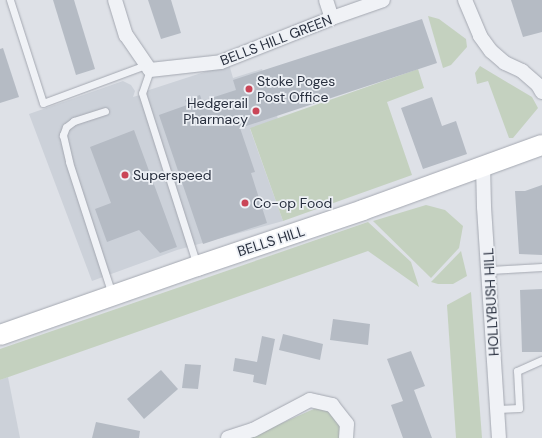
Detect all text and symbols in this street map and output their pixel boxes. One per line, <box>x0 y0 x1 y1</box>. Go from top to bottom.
street label: BELLS HILL GREEN <box>218 11 334 69</box>
place label: Stoke Poges Post Office <box>257 73 335 106</box>
marker: Stoke Poges Post Office <box>244 84 254 94</box>
place label: Hedgerail Pharmacy <box>183 95 248 128</box>
marker: Hedgerail Pharmacy <box>251 106 261 116</box>
place label: Superspeed <box>133 167 212 183</box>
marker: Superspeed <box>120 170 130 180</box>
place label: Co-op Food <box>253 195 332 211</box>
marker: Co-op Food <box>240 198 250 208</box>
street label: BELLS HILL <box>235 222 307 260</box>
street label: HOLLYBUSH HILL <box>480 247 502 357</box>

